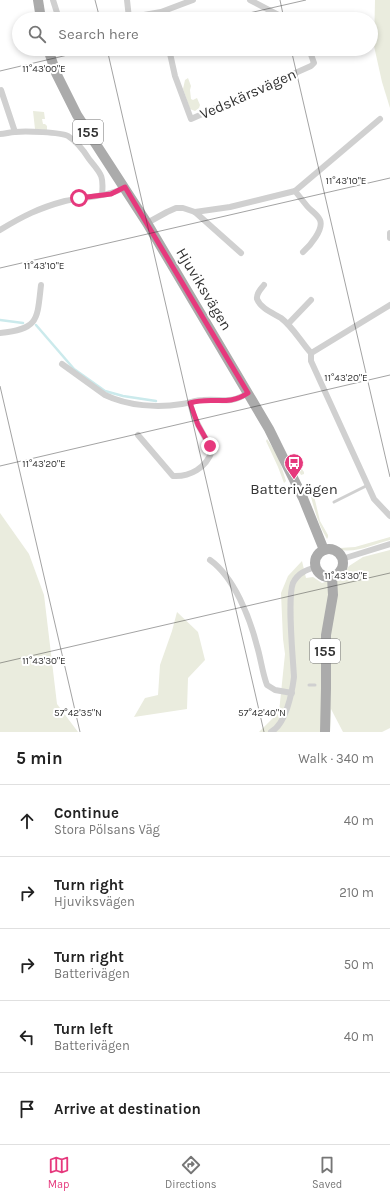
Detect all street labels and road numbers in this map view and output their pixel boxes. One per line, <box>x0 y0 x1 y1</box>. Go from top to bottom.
street label: Vedskärsvägen <box>197 65 299 123</box>
road number: 155 <box>73 120 103 144</box>
street label: Hjuviksvägen <box>172 244 236 334</box>
road number: 155 <box>310 639 340 663</box>

